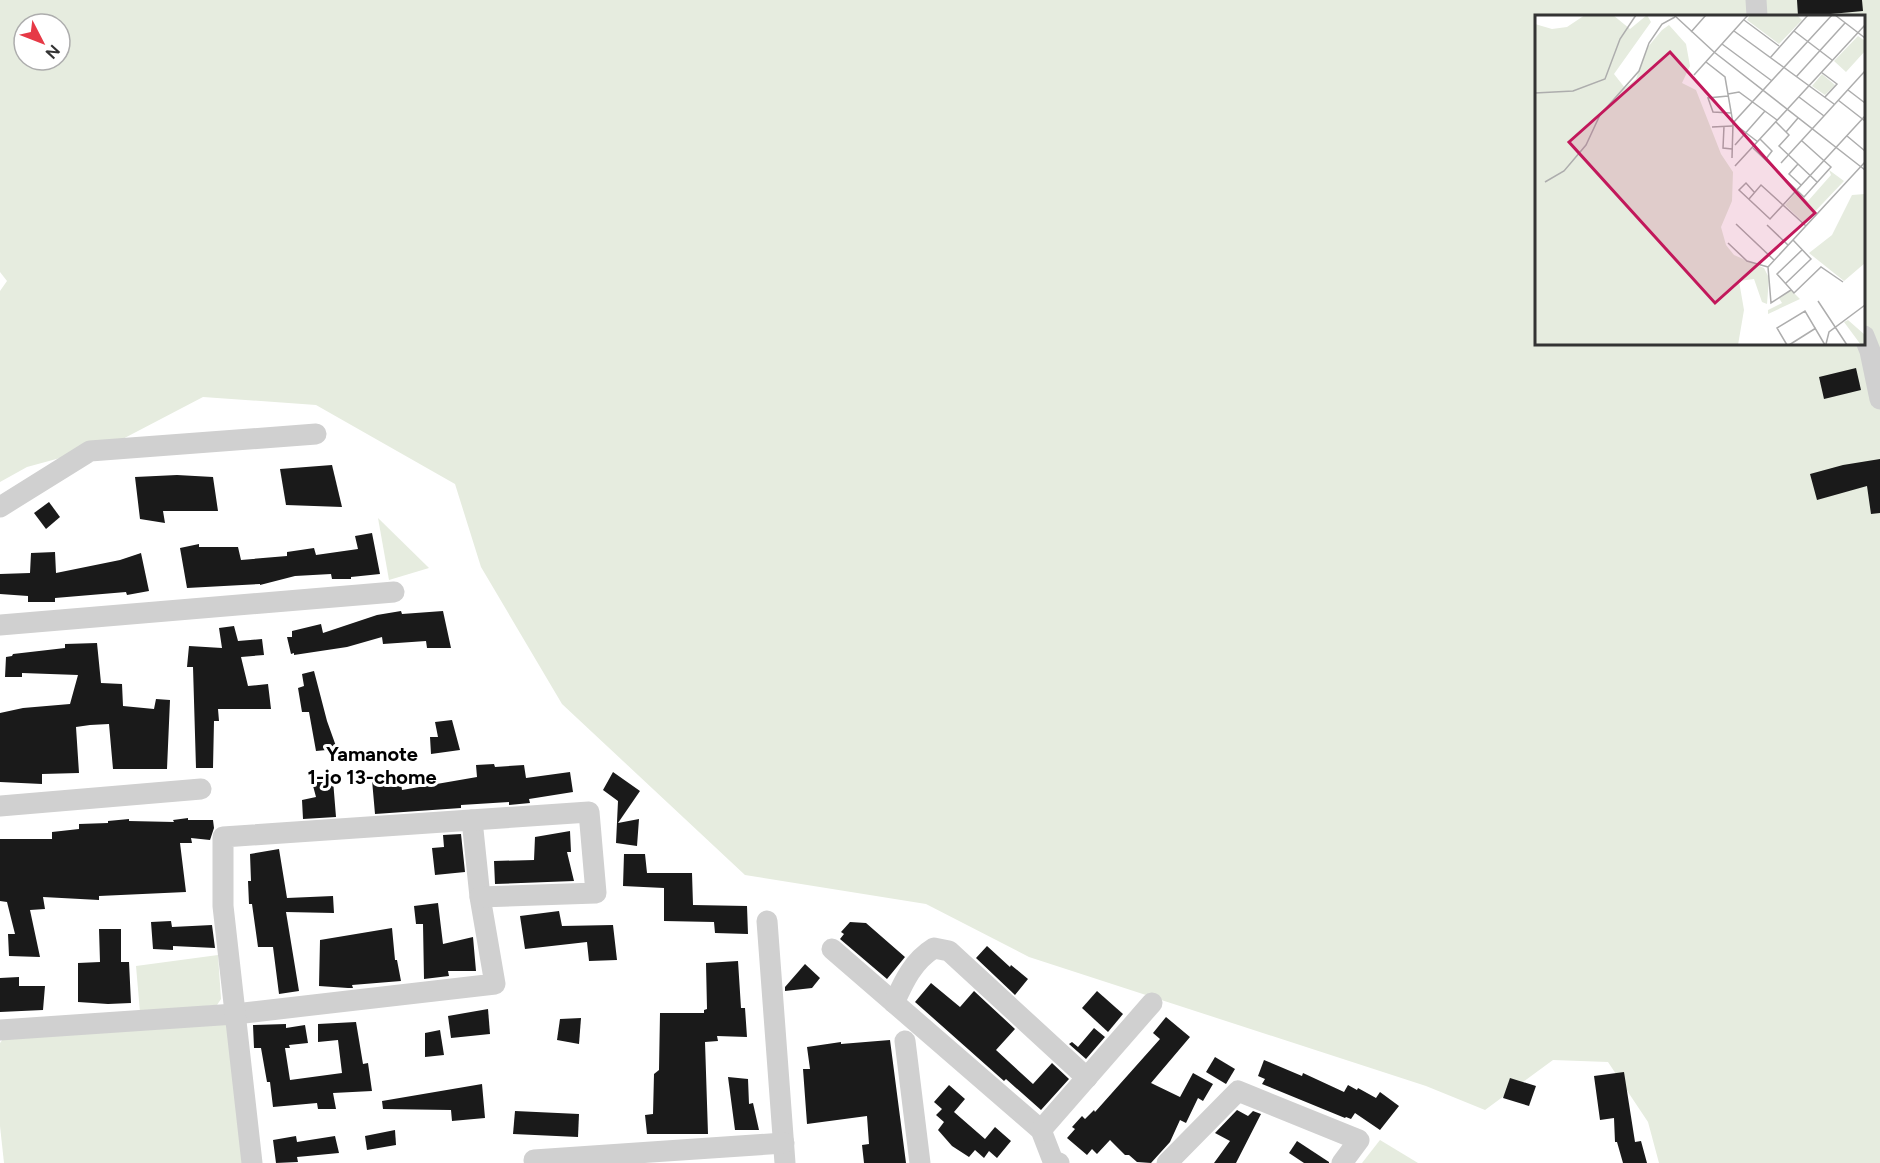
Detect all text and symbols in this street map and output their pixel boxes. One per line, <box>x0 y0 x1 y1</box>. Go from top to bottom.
north arrow <box>12 12 72 72</box>
inset map <box>1535 15 1865 345</box>
text: N <box>42 41 64 63</box>
district label: Yamanote 1-jo 13-chome <box>308 742 436 789</box>

